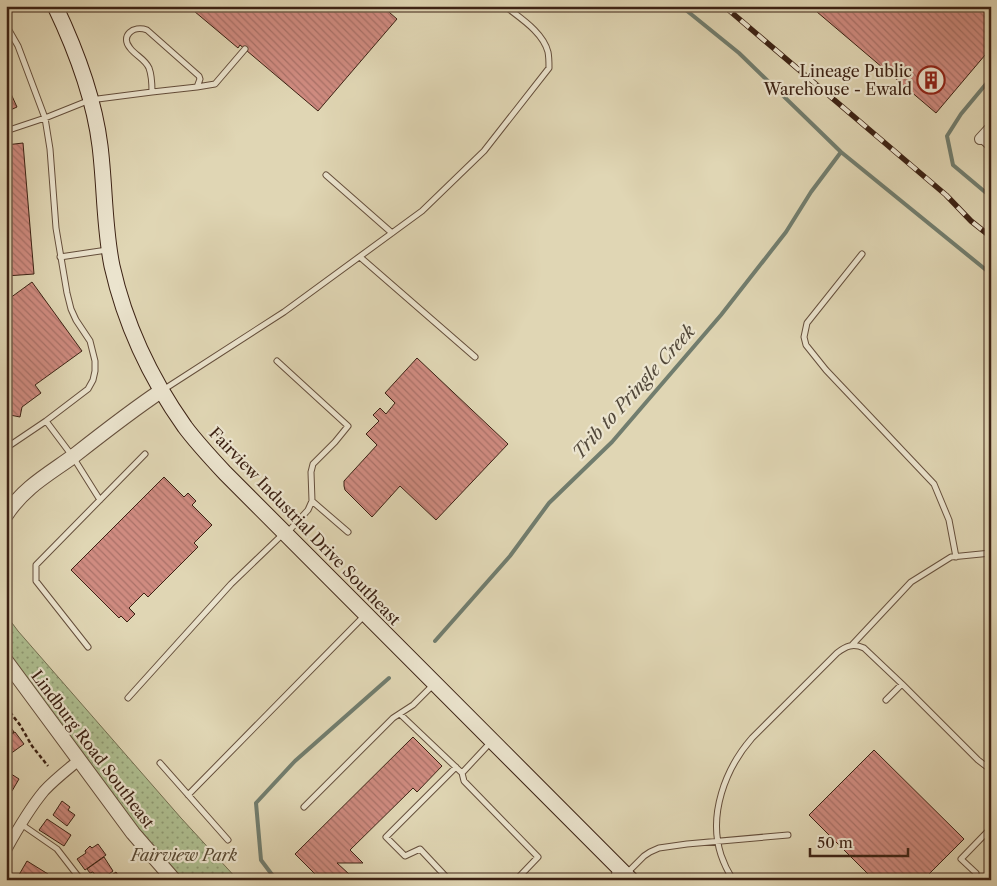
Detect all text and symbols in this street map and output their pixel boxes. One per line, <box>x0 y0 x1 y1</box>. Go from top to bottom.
place label: Lineage Public Warehouse - Ewald <box>763 61 912 99</box>
building icon: Lineage Public Warehouse - Ewald <box>916 65 946 95</box>
water label: Trib to Pringle Creek <box>568 320 700 463</box>
street label: Fairview Industrial Drive Southeast <box>205 423 405 629</box>
street label: Lindburg Road Southeast <box>27 666 159 832</box>
scale bar <box>810 826 907 858</box>
text: 50 m <box>817 833 853 852</box>
park label: Fairview Park <box>129 845 238 865</box>

